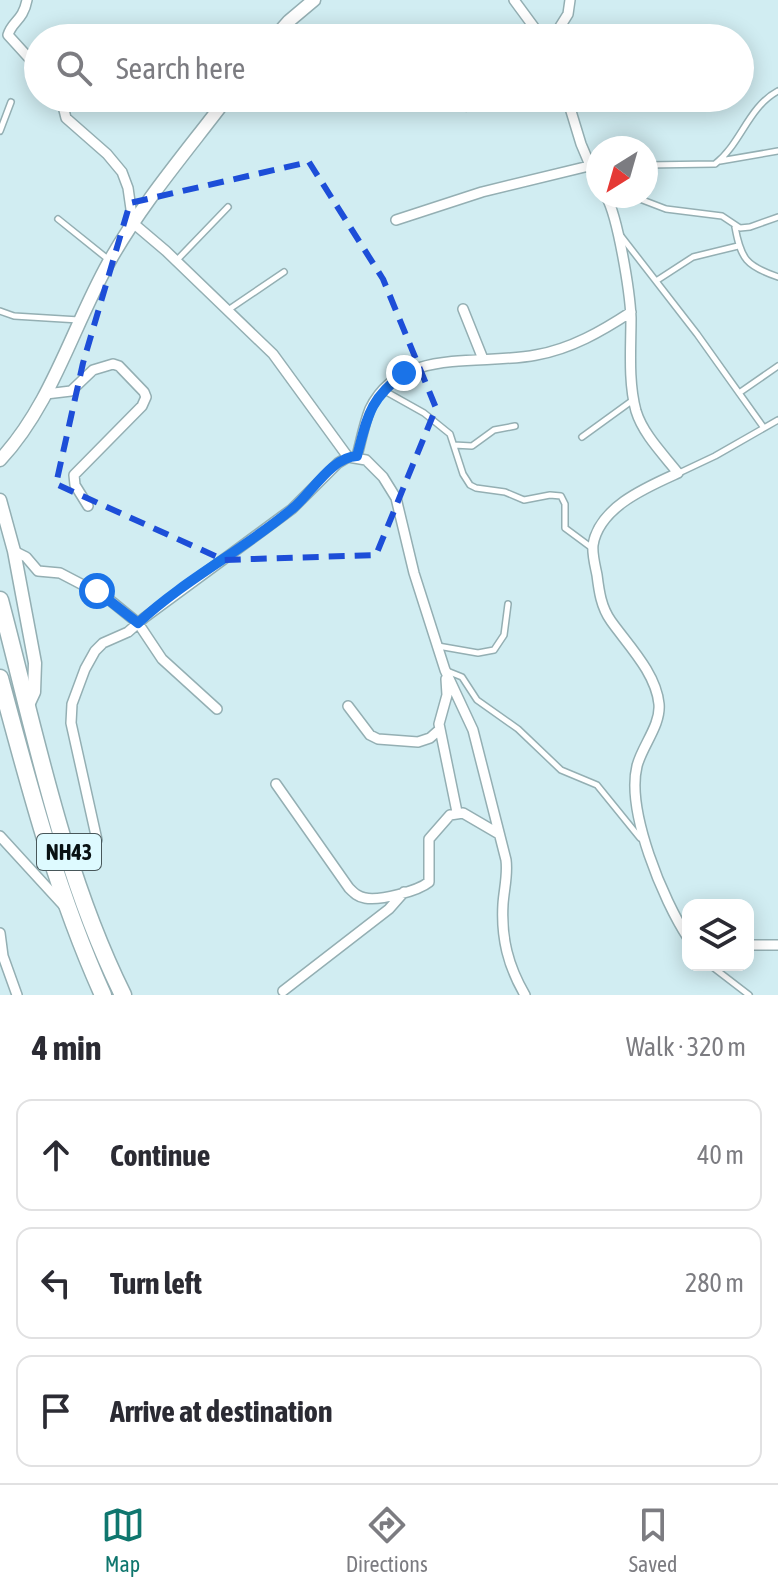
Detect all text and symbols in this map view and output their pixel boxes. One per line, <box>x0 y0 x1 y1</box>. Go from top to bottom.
search box <box>24 24 754 112</box>
icon: search <box>52 46 96 90</box>
text: Search here <box>116 51 245 85</box>
north arrow <box>586 136 658 208</box>
route end <box>386 355 422 391</box>
route start <box>79 573 115 609</box>
road number: NH43 <box>37 834 101 870</box>
map controls <box>682 899 754 971</box>
button: layers <box>682 899 754 971</box>
text: 4 min <box>32 1028 101 1067</box>
text: Walk · 320 m <box>626 1032 746 1062</box>
icon: ahead <box>34 1133 78 1177</box>
text: Continue <box>110 1138 210 1172</box>
text: 40 m <box>697 1140 744 1170</box>
icon: left <box>34 1261 78 1305</box>
text: Turn left <box>110 1266 202 1300</box>
text: 280 m <box>685 1268 744 1298</box>
icon: arrive <box>34 1389 78 1433</box>
text: Arrive at destination <box>110 1394 332 1428</box>
tab: Map <box>101 1503 145 1577</box>
tab: Directions <box>346 1503 428 1577</box>
tab: Saved <box>629 1503 677 1577</box>

